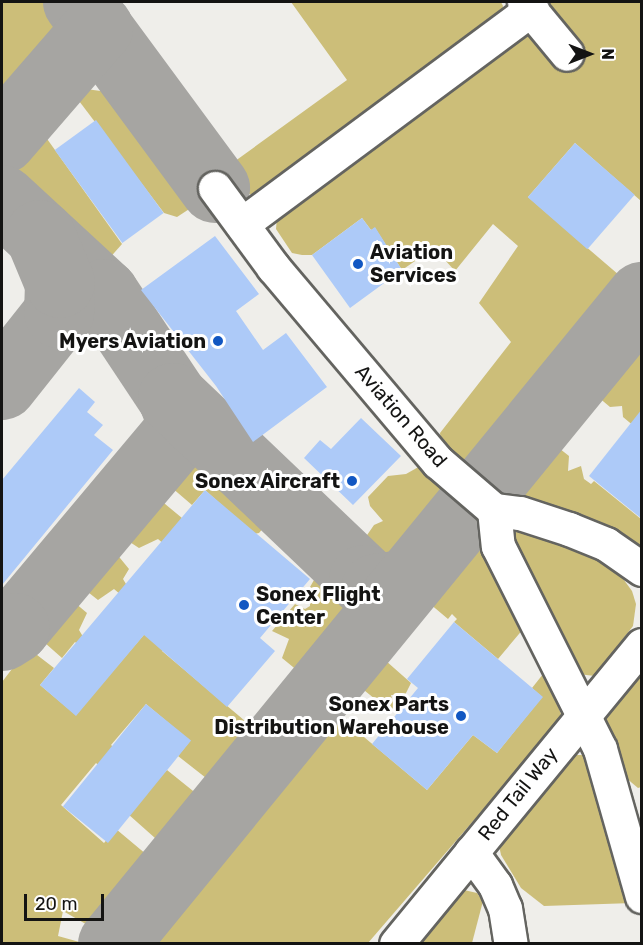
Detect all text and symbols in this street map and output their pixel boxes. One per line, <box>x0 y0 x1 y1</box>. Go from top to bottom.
north arrow <box>559 24 619 84</box>
text: N <box>598 48 617 60</box>
place label: Aviation Services <box>370 240 457 287</box>
marker: Aviation Services <box>351 257 365 271</box>
place label: Myers Aviation <box>59 329 206 353</box>
marker: Myers Aviation <box>211 334 225 348</box>
street label: Aviation Road <box>350 360 452 472</box>
place label: Sonex Aircraft <box>194 469 340 493</box>
marker: Sonex Aircraft <box>345 474 359 488</box>
place label: Sonex Flight Center <box>256 582 381 629</box>
marker: Sonex Flight Center <box>237 598 251 612</box>
place label: Sonex Parts Distribution Warehouse <box>214 692 449 739</box>
marker: Sonex Parts Distribution Warehouse <box>454 709 468 723</box>
street label: Red Tail Way <box>473 742 563 846</box>
scale bar <box>27 882 106 920</box>
text: 20 m <box>35 893 77 915</box>

